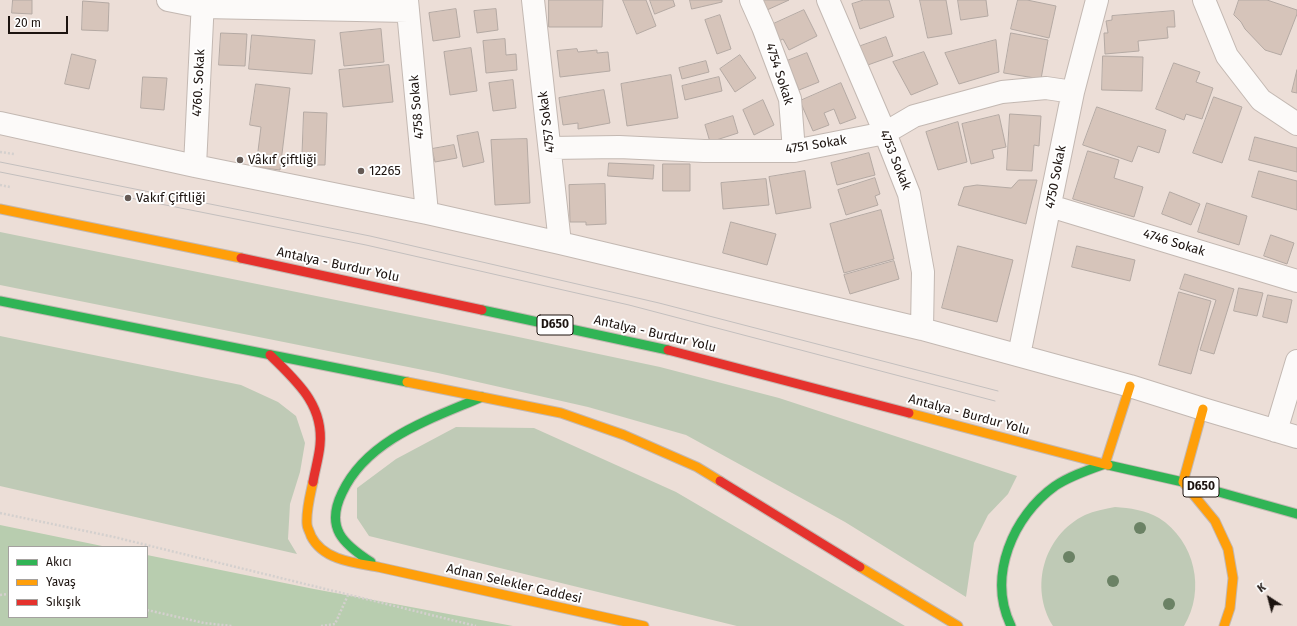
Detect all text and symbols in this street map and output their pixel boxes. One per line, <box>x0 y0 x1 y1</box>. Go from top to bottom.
scale bar <box>10 8 70 34</box>
text: 20 m <box>15 16 41 30</box>
street label: 4754 Sokak <box>762 41 796 107</box>
street label: 4760. Sokak <box>189 49 209 117</box>
street label: 4758 Sokak <box>406 74 428 140</box>
street label: 4757 Sokak <box>535 90 559 154</box>
street label: 4753 Sokak <box>876 128 914 192</box>
street label: 4751 Sokak <box>784 132 848 158</box>
street label: 4750 Sokak <box>1042 144 1070 210</box>
place label: Vâkıf çiftliği <box>248 152 317 168</box>
marker: Vâkıf çiftliği <box>235 155 245 165</box>
place label: 12265 <box>369 163 401 179</box>
marker: 12265 <box>356 166 366 176</box>
place label: Vakıf Çiftliği <box>136 190 206 206</box>
marker: Vakıf Çiftliği <box>123 193 133 203</box>
street label: 4746 Sokak <box>1141 226 1207 260</box>
street label: Antalya - Burdur Yolu <box>275 244 401 286</box>
street label: Antalya - Burdur Yolu <box>592 312 718 356</box>
road number: D650 <box>537 315 573 335</box>
street label: Antalya - Burdur Yolu <box>907 391 1031 439</box>
road number: D650 <box>1183 477 1219 497</box>
legend <box>8 546 148 618</box>
text: Akıcı <box>46 555 72 569</box>
street label: Adnan Selekler Caddesi <box>445 561 583 607</box>
text: Yavaş <box>46 575 76 589</box>
north arrow <box>1249 578 1289 618</box>
text: K <box>1255 581 1268 595</box>
text: Sıkışık <box>46 595 81 609</box>

